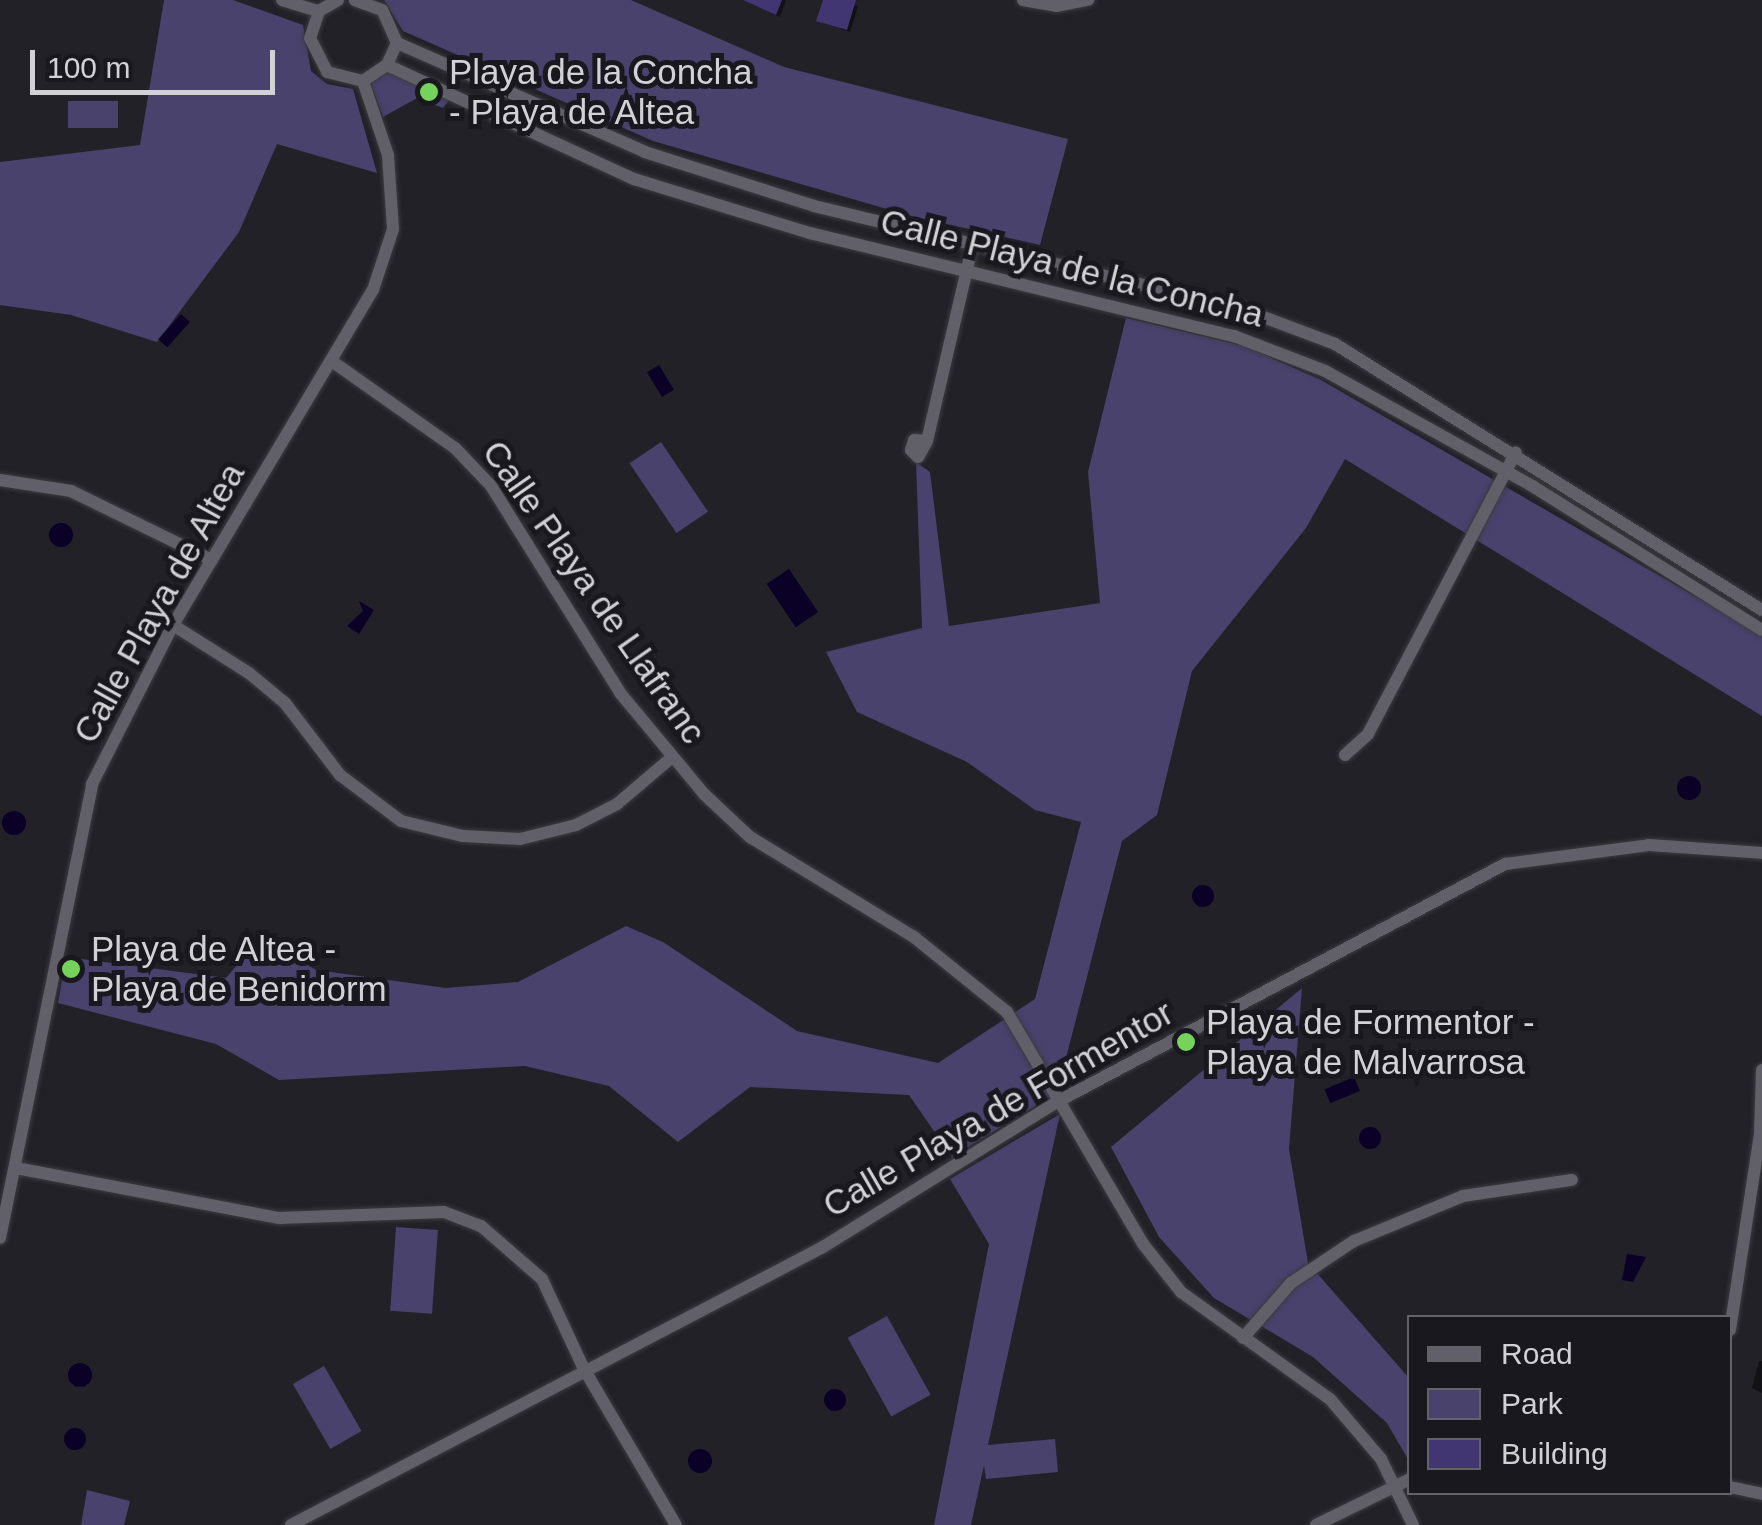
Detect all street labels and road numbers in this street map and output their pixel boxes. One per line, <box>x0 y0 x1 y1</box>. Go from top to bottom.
street label: Calle Playa de la Concha <box>876 200 1268 336</box>
street label: Calle Playa de Llafranc <box>474 433 714 751</box>
street label: Calle Playa de Altea <box>64 455 254 751</box>
street label: Calle Playa de Formentor <box>816 992 1180 1226</box>

